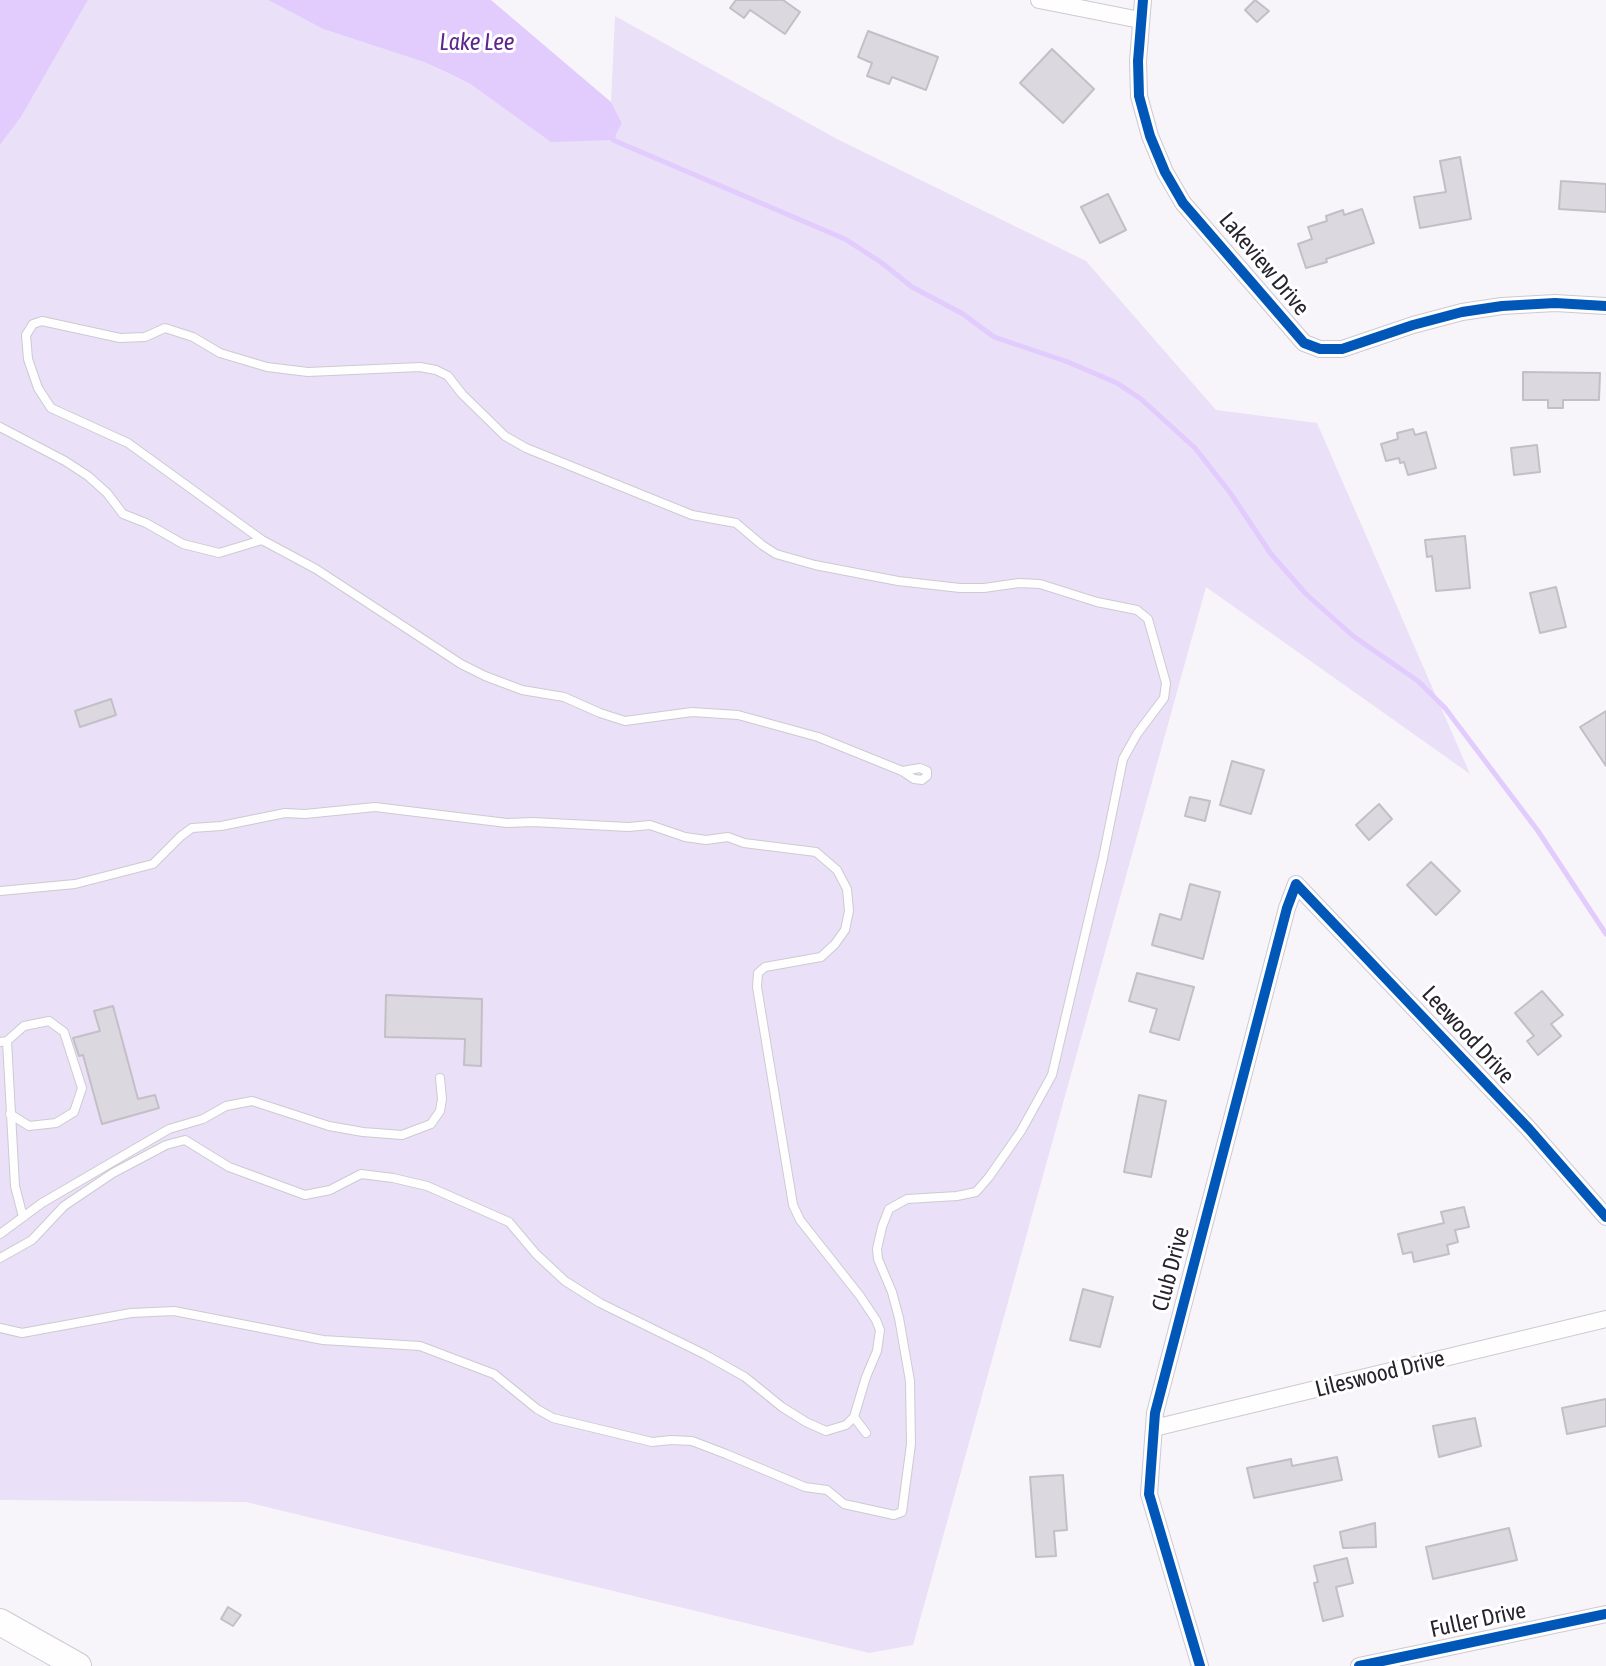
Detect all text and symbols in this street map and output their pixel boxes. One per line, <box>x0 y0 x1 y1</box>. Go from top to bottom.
water label: Lake Lee <box>439 28 515 56</box>
street label: Lakeview Drive <box>1213 207 1315 321</box>
street label: Leewood Drive <box>1416 981 1520 1089</box>
street label: Club Drive <box>1147 1224 1195 1314</box>
street label: Lileswood Drive <box>1312 1345 1448 1403</box>
street label: Fuller Drive <box>1428 1596 1528 1644</box>

